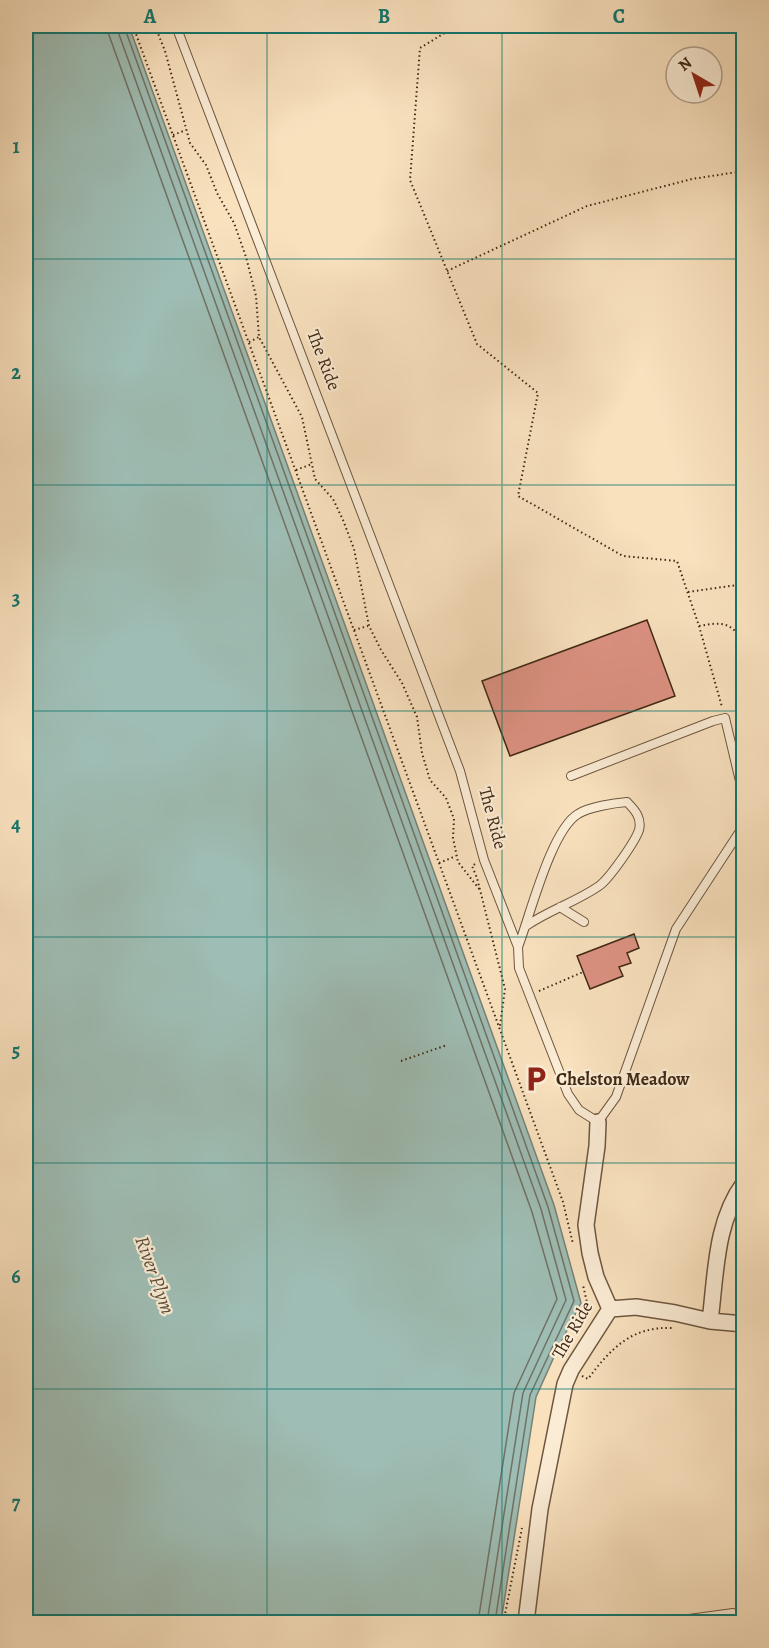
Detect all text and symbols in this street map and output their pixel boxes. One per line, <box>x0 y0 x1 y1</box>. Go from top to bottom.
text: A <box>143 3 157 30</box>
text: B <box>378 3 390 30</box>
text: C <box>613 3 625 30</box>
north arrow <box>664 45 724 105</box>
text: N <box>674 52 697 76</box>
text: 1 <box>12 133 20 160</box>
street label: The Ride <box>301 326 347 394</box>
text: 2 <box>11 359 21 386</box>
text: 3 <box>12 585 20 612</box>
street label: The Ride <box>473 784 513 852</box>
text: 4 <box>11 811 21 838</box>
text: 5 <box>12 1037 20 1064</box>
parking icon: Chelston Meadow <box>521 1064 551 1094</box>
place label: Chelston Meadow <box>556 1067 690 1091</box>
water label: River Plym <box>128 1232 182 1318</box>
text: 6 <box>11 1263 21 1290</box>
street label: The Ride <box>546 1297 598 1363</box>
text: 7 <box>12 1489 21 1516</box>

